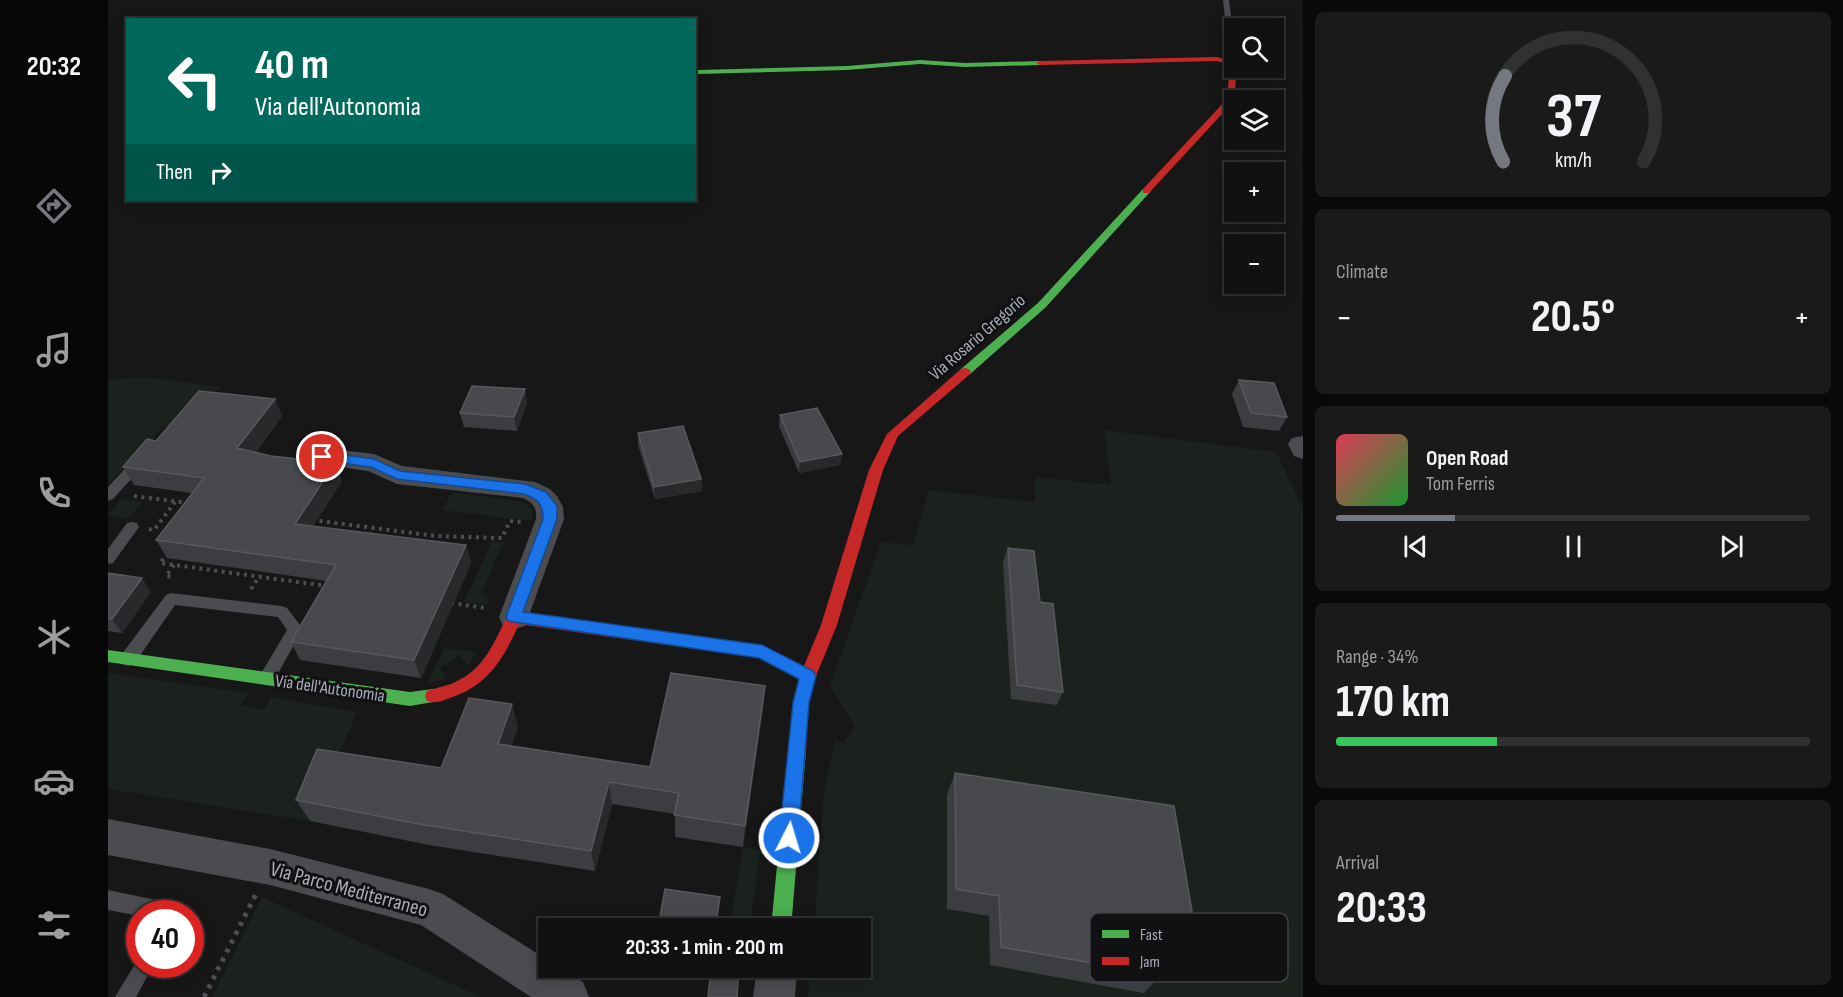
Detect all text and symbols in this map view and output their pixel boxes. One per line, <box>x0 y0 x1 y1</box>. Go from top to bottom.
map controls <box>1224 18 1284 294</box>
button: search <box>1224 18 1284 78</box>
text: 40 m <box>255 40 329 91</box>
icon: left <box>156 42 234 120</box>
text: 20:32 <box>27 51 81 83</box>
text: 37 <box>1545 80 1601 155</box>
button: layers <box>1224 90 1284 150</box>
text: Via dell'Autonomia <box>255 91 421 123</box>
text: km/h <box>1554 148 1592 173</box>
icon: right <box>204 156 237 189</box>
text: Then <box>156 159 192 186</box>
button: + <box>1224 162 1284 222</box>
icon: directions <box>33 185 75 227</box>
button: − <box>1224 234 1284 294</box>
text: Climate <box>1336 260 1388 284</box>
street label: Via Rosario Gregorio <box>925 290 1030 385</box>
text: 20.5° <box>1531 290 1615 345</box>
text: − <box>1336 298 1352 338</box>
text: + <box>1794 298 1810 338</box>
icon: music <box>33 329 75 371</box>
pin <box>296 431 347 482</box>
icon: arrive <box>305 440 338 473</box>
text: Open Road <box>1426 445 1508 472</box>
icon: phone <box>33 472 75 514</box>
text: Tom Ferris <box>1426 472 1495 496</box>
icon: previous <box>1399 530 1432 563</box>
icon: pause <box>1557 530 1590 563</box>
icon: next <box>1715 530 1748 563</box>
icon: climate <box>33 616 75 658</box>
text: Range · 34% <box>1336 645 1419 669</box>
street label: Via dell'Autonomia <box>274 670 386 707</box>
text: 170 km <box>1336 675 1450 730</box>
icon: car <box>33 760 75 802</box>
position arrow <box>757 806 821 870</box>
text: Arrival <box>1336 851 1379 875</box>
street label: Via Parco Mediterraneo <box>268 856 430 922</box>
text: 20:33 <box>1336 881 1427 936</box>
speed limit sign: 40 <box>126 900 204 978</box>
icon: filters <box>33 904 75 946</box>
legend <box>1090 913 1288 982</box>
text: Fast <box>1140 926 1163 945</box>
text: 20:33 · 1 min · 200 m <box>625 934 784 961</box>
text: Jam <box>1139 953 1160 972</box>

